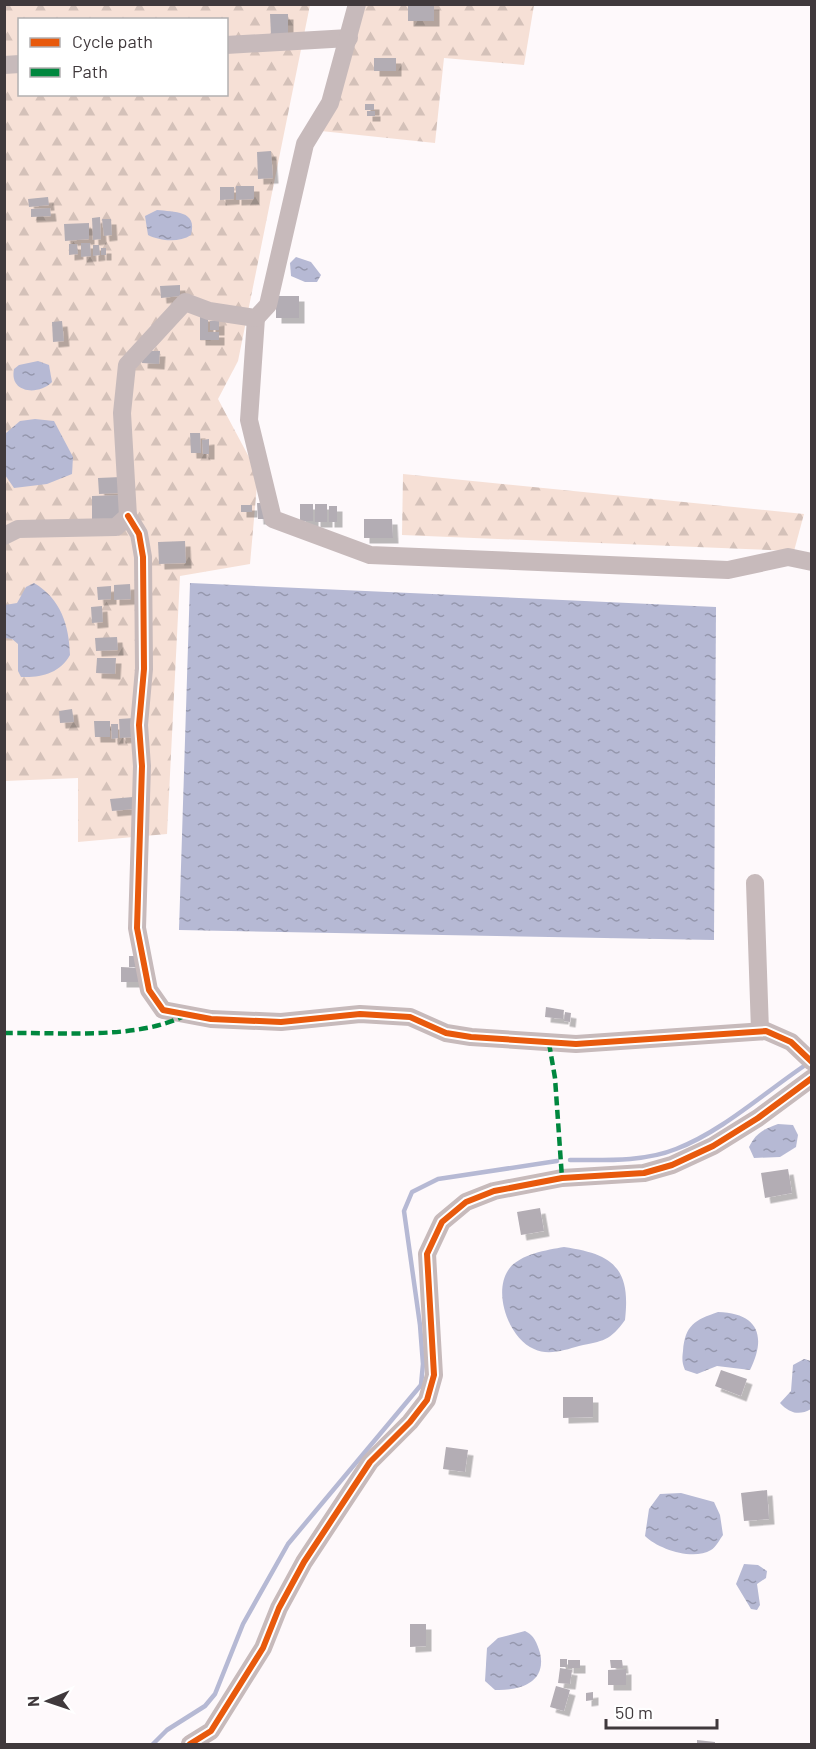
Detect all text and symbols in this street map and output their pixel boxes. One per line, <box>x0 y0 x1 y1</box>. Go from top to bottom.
legend <box>18 18 228 96</box>
text: Cycle path <box>72 30 153 52</box>
text: Path <box>72 60 108 82</box>
north arrow <box>18 1671 78 1731</box>
scale bar <box>606 1692 717 1730</box>
text: N <box>23 1696 42 1707</box>
text: 50 m <box>615 1701 653 1723</box>

